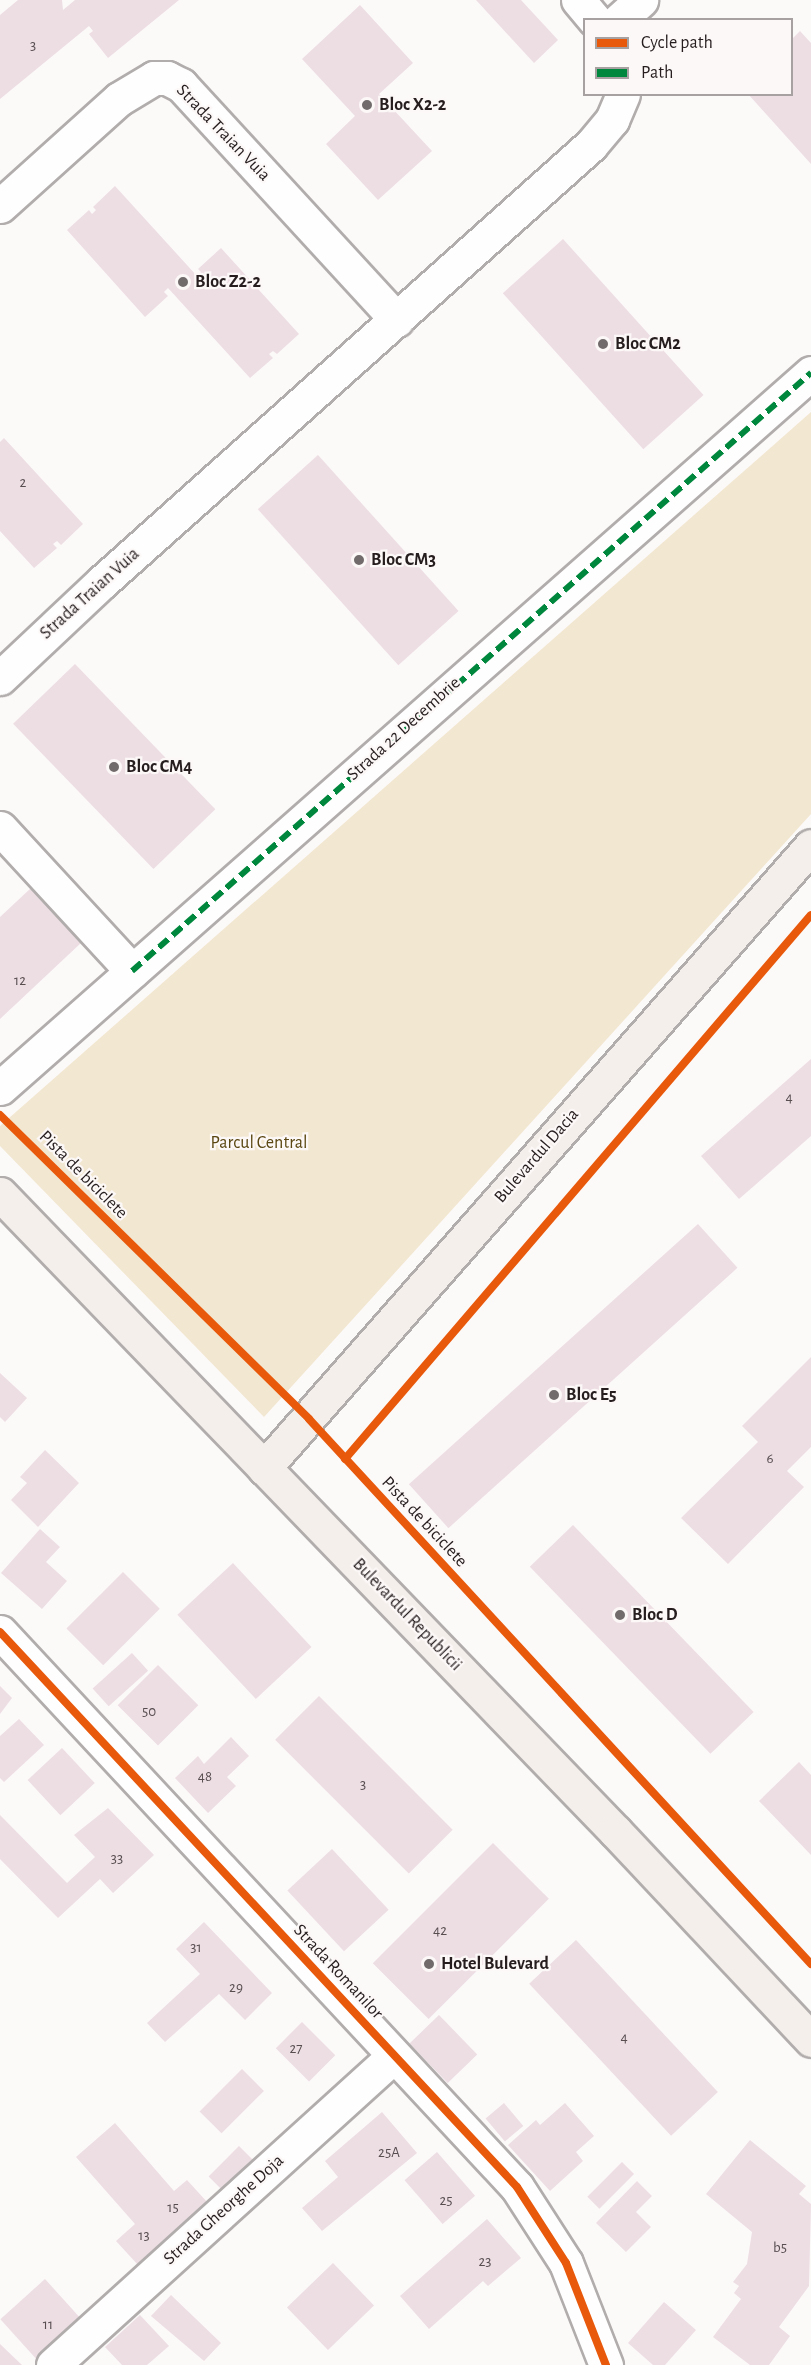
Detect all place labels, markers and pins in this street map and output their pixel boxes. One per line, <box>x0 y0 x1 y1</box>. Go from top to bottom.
place label: Bloc X2-2 <box>379 94 446 116</box>
marker: Bloc X2-2 <box>360 98 374 112</box>
place label: Bloc Z2-2 <box>195 271 261 293</box>
marker: Bloc Z2-2 <box>176 275 190 289</box>
place label: Bloc CM2 <box>615 333 681 355</box>
marker: Bloc CM2 <box>596 337 610 351</box>
place label: Bloc CM3 <box>371 549 436 571</box>
marker: Bloc CM3 <box>352 553 366 567</box>
place label: Bloc CM4 <box>126 756 192 778</box>
marker: Bloc CM4 <box>107 760 121 774</box>
place label: Bloc E5 <box>566 1384 617 1406</box>
marker: Bloc E5 <box>547 1388 561 1402</box>
place label: Bloc D <box>632 1604 677 1626</box>
marker: Bloc D <box>613 1608 627 1622</box>
place label: Hotel Bulevard <box>441 1953 549 1975</box>
marker: Hotel Bulevard <box>422 1957 436 1971</box>

